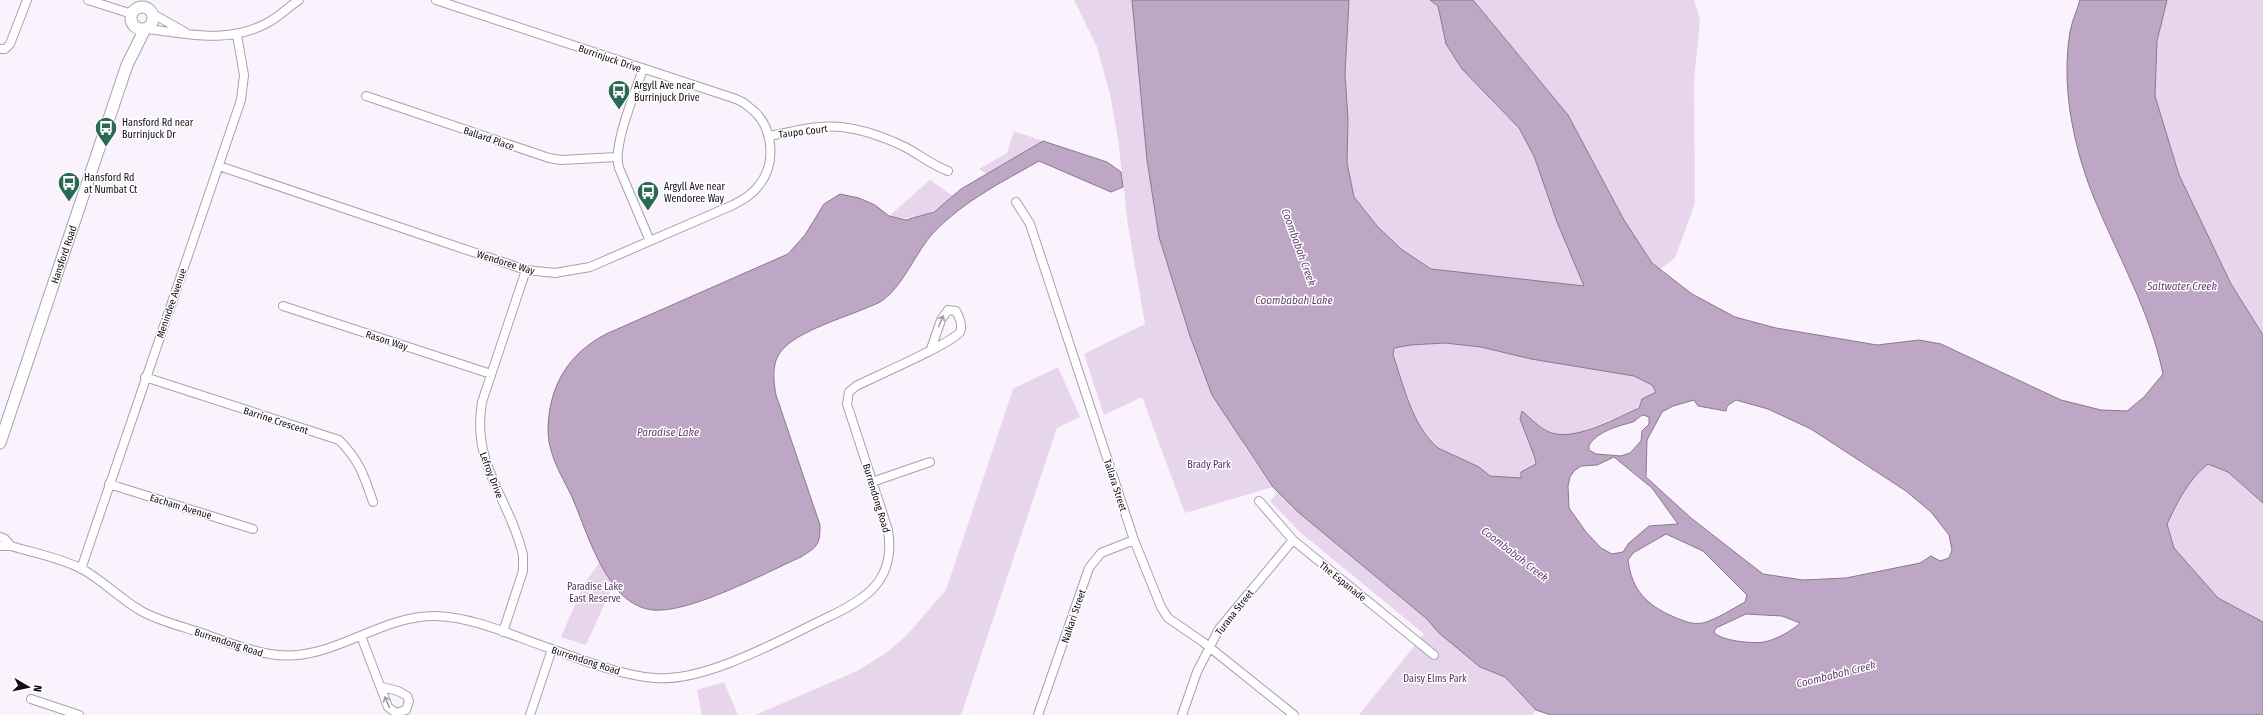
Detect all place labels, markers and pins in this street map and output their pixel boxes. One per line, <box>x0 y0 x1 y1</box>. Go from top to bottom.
bus stop icon: Argyll Ave near Burrinjuck Drive <box>606 78 632 111</box>
place label: Argyll Ave near Burrinjuck Drive <box>634 80 700 104</box>
bus stop icon: Hansford Rd near Burrinjuck Dr <box>93 115 119 148</box>
place label: Hansford Rd near Burrinjuck Dr <box>122 117 194 141</box>
bus stop icon: Hansford Rd at Numbat Ct <box>56 170 82 203</box>
place label: Hansford Rd at Numbat Ct <box>84 172 138 196</box>
bus stop icon: Argyll Ave near Wendoree Way <box>635 179 661 212</box>
place label: Argyll Ave near Wendoree Way <box>664 181 725 205</box>

